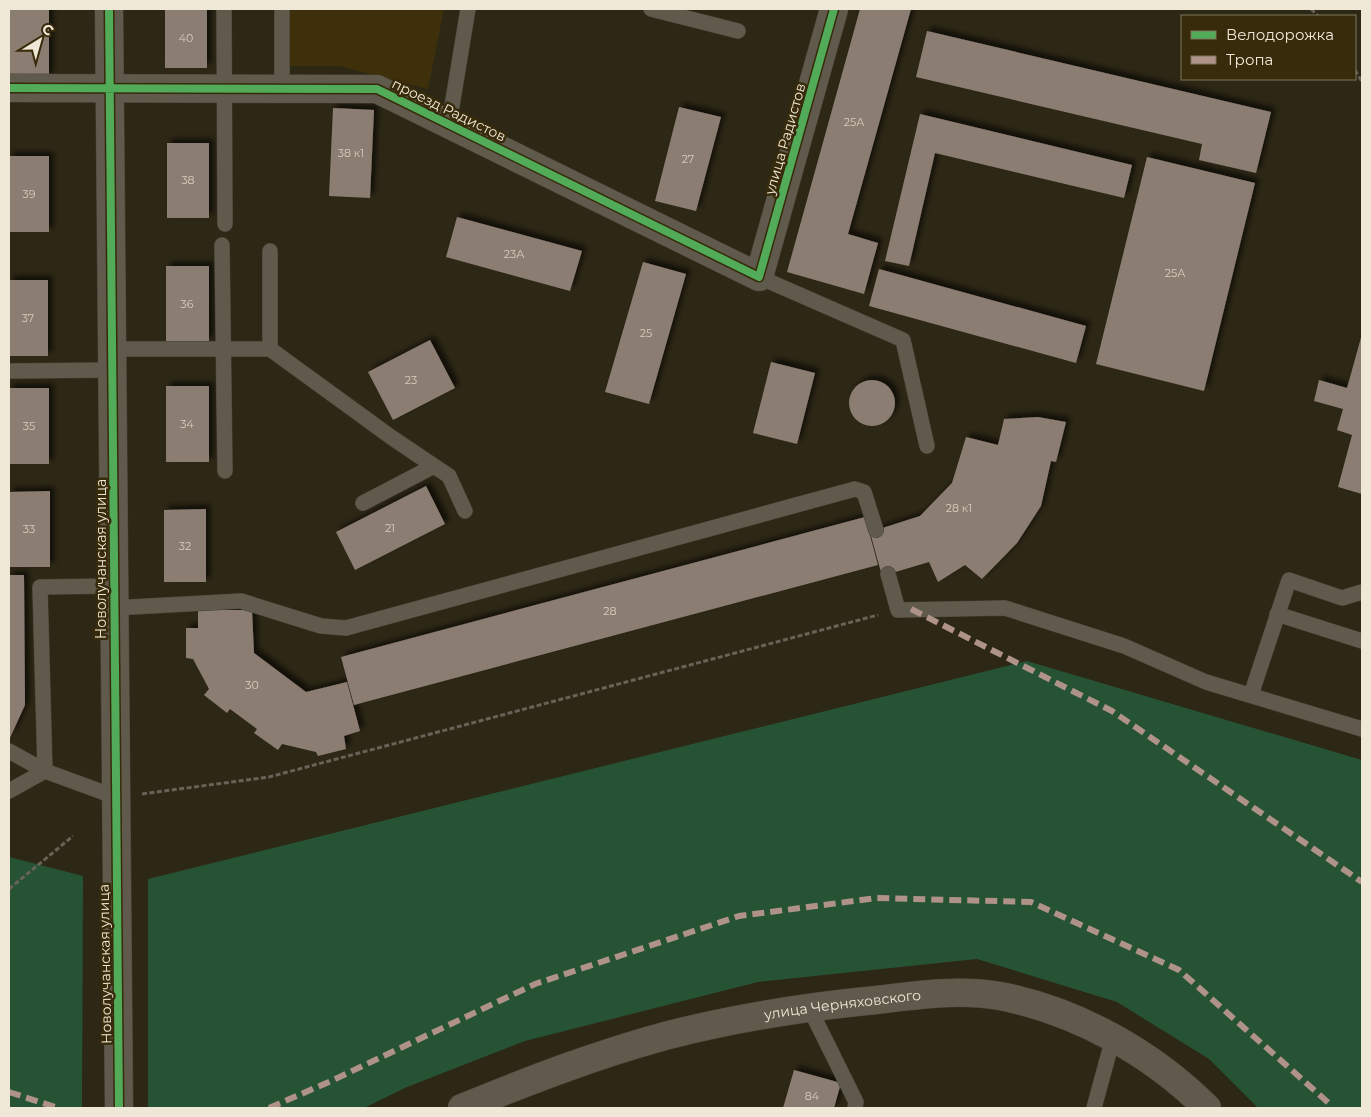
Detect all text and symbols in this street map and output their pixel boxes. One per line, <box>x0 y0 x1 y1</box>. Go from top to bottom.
north arrow <box>15 15 65 65</box>
legend <box>1181 15 1356 80</box>
text: С <box>38 19 57 40</box>
text: Велодорожка <box>1226 25 1334 44</box>
house number: 40 <box>179 31 193 45</box>
text: Тропа <box>1226 50 1273 69</box>
street label: проезд Радистов <box>389 75 509 145</box>
street label: улица Радистов <box>760 81 810 198</box>
house number: 25А <box>844 115 865 129</box>
house number: 38 к1 <box>338 146 364 160</box>
house number: 27 <box>682 152 694 166</box>
house number: 38 <box>181 173 195 187</box>
house number: 39 <box>23 187 36 201</box>
house number: 23А <box>504 247 525 261</box>
house number: 25А <box>1165 266 1186 280</box>
house number: 36 <box>181 297 194 311</box>
house number: 37 <box>22 311 34 325</box>
house number: 25 <box>640 326 652 340</box>
house number: 23 <box>405 373 417 387</box>
house number: 34 <box>180 417 194 431</box>
house number: 35 <box>23 419 35 433</box>
street label: Новолучанская улица <box>92 479 110 639</box>
house number: 28 к1 <box>946 501 972 515</box>
house number: 21 <box>385 521 395 535</box>
house number: 33 <box>23 522 35 536</box>
house number: 32 <box>179 539 191 553</box>
house number: 28 <box>603 604 617 618</box>
house number: 30 <box>245 678 259 692</box>
street label: Новолучанская улица <box>95 884 115 1044</box>
street label: улица Черняховского <box>762 986 922 1024</box>
house number: 84 <box>805 1089 820 1103</box>

